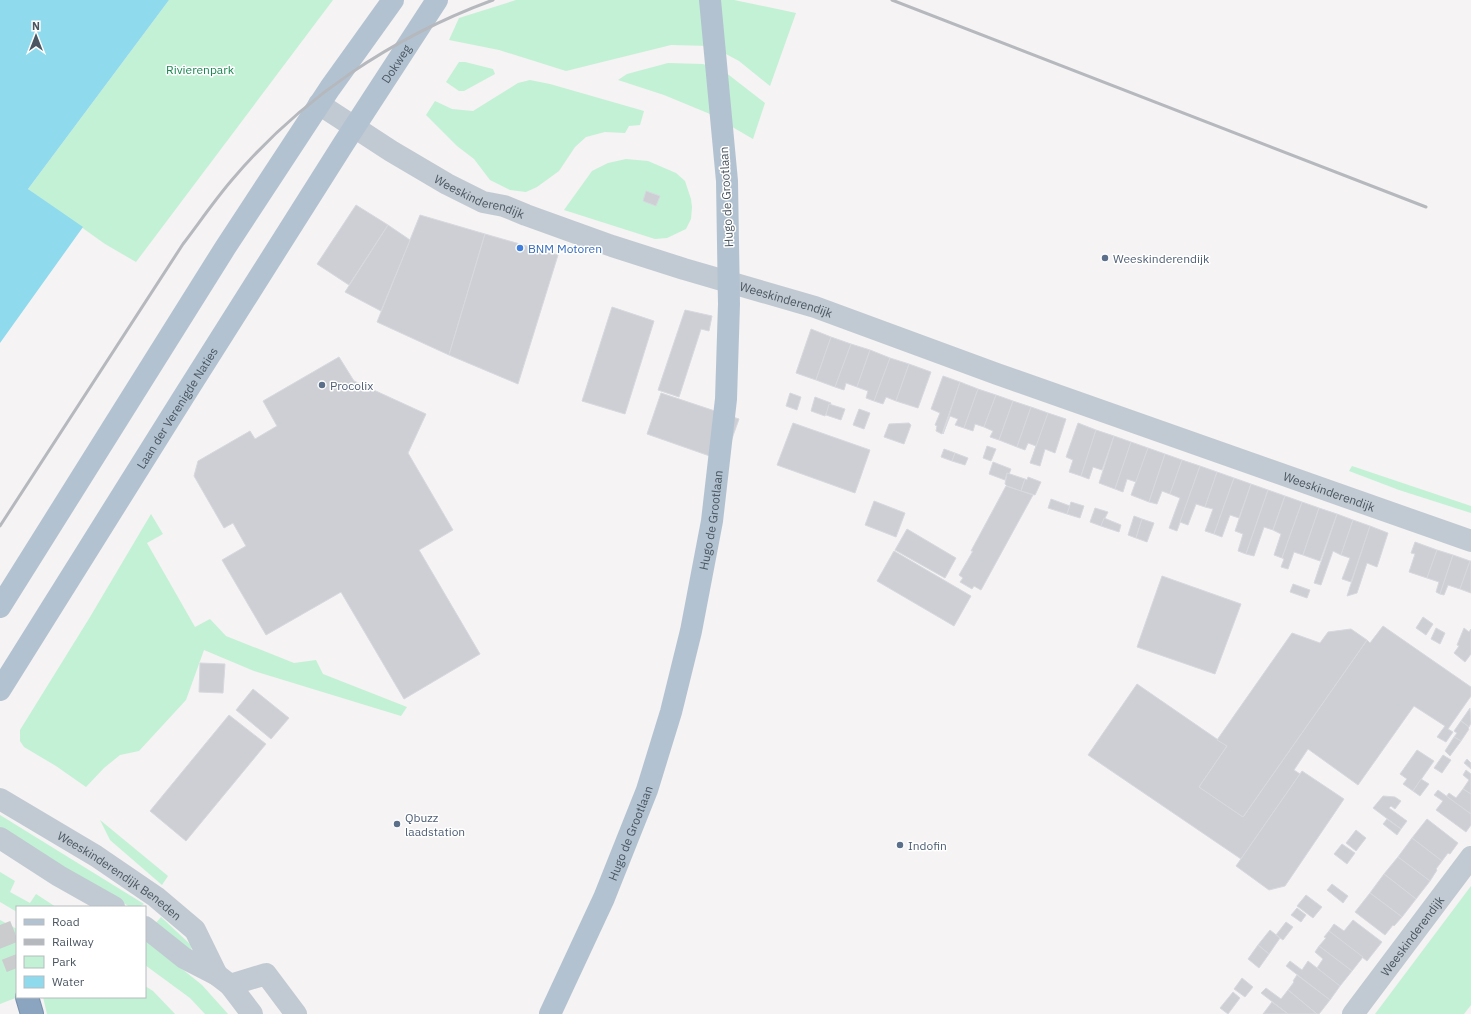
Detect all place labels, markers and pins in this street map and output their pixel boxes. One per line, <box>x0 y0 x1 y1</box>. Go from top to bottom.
place label: BNM Motoren <box>528 241 602 256</box>
marker: BNM Motoren <box>515 243 525 253</box>
place label: Weeskinderendijk <box>1113 251 1210 266</box>
marker: Weeskinderendijk <box>1100 253 1110 263</box>
place label: Procolix <box>330 378 373 393</box>
marker: Procolix <box>317 380 327 390</box>
place label: Qbuzz laadstation <box>405 810 465 839</box>
marker: Qbuzz laadstation <box>392 819 402 829</box>
place label: Indofin <box>908 838 947 853</box>
marker: Indofin <box>895 840 905 850</box>

